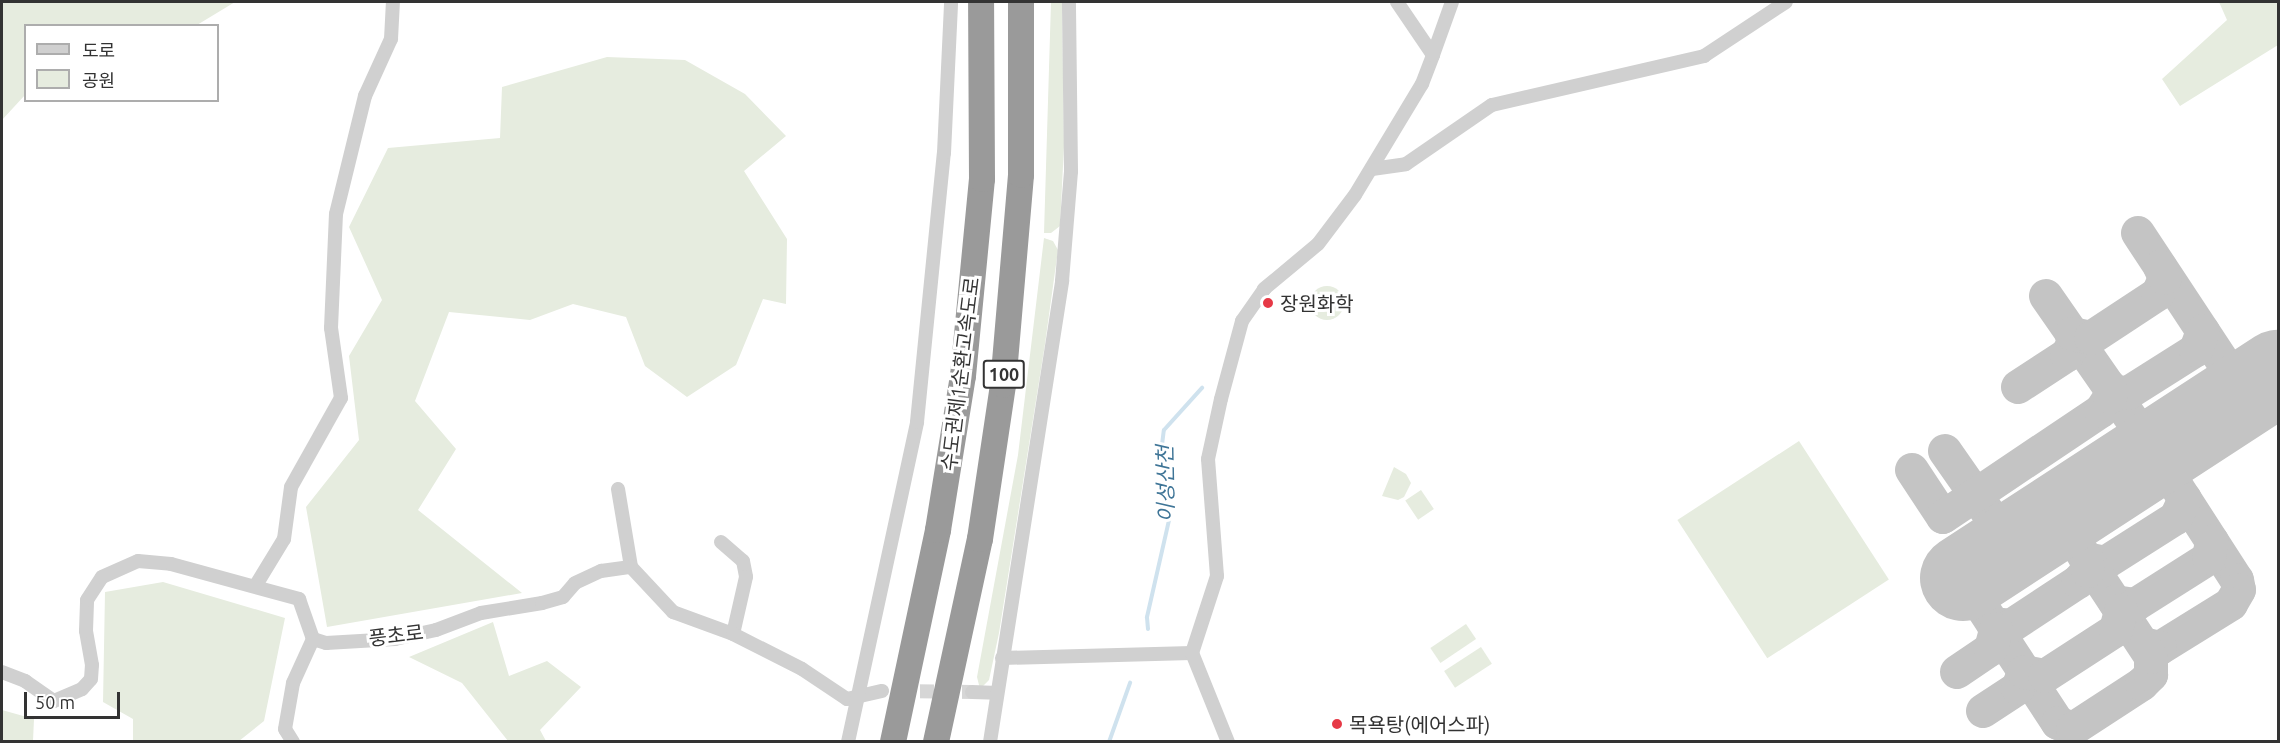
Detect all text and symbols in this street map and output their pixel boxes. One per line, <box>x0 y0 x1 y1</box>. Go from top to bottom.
legend <box>24 24 219 102</box>
text: 도로 <box>82 40 115 60</box>
text: 공원 <box>82 70 115 90</box>
street label: 수도권제1순환고속도로 <box>936 276 984 472</box>
place label: 장원화학 <box>1280 291 1354 315</box>
marker: 장원화학 <box>1261 296 1275 310</box>
road number: 100 <box>982 359 1026 389</box>
water label: 이성산천 <box>1152 445 1178 523</box>
street label: 풍초로 <box>367 620 425 650</box>
scale bar <box>27 680 123 718</box>
text: 50 m <box>35 692 75 712</box>
place label: 목욕탕(에어스파) <box>1349 712 1490 736</box>
marker: 목욕탕(에어스파) <box>1330 717 1344 731</box>

